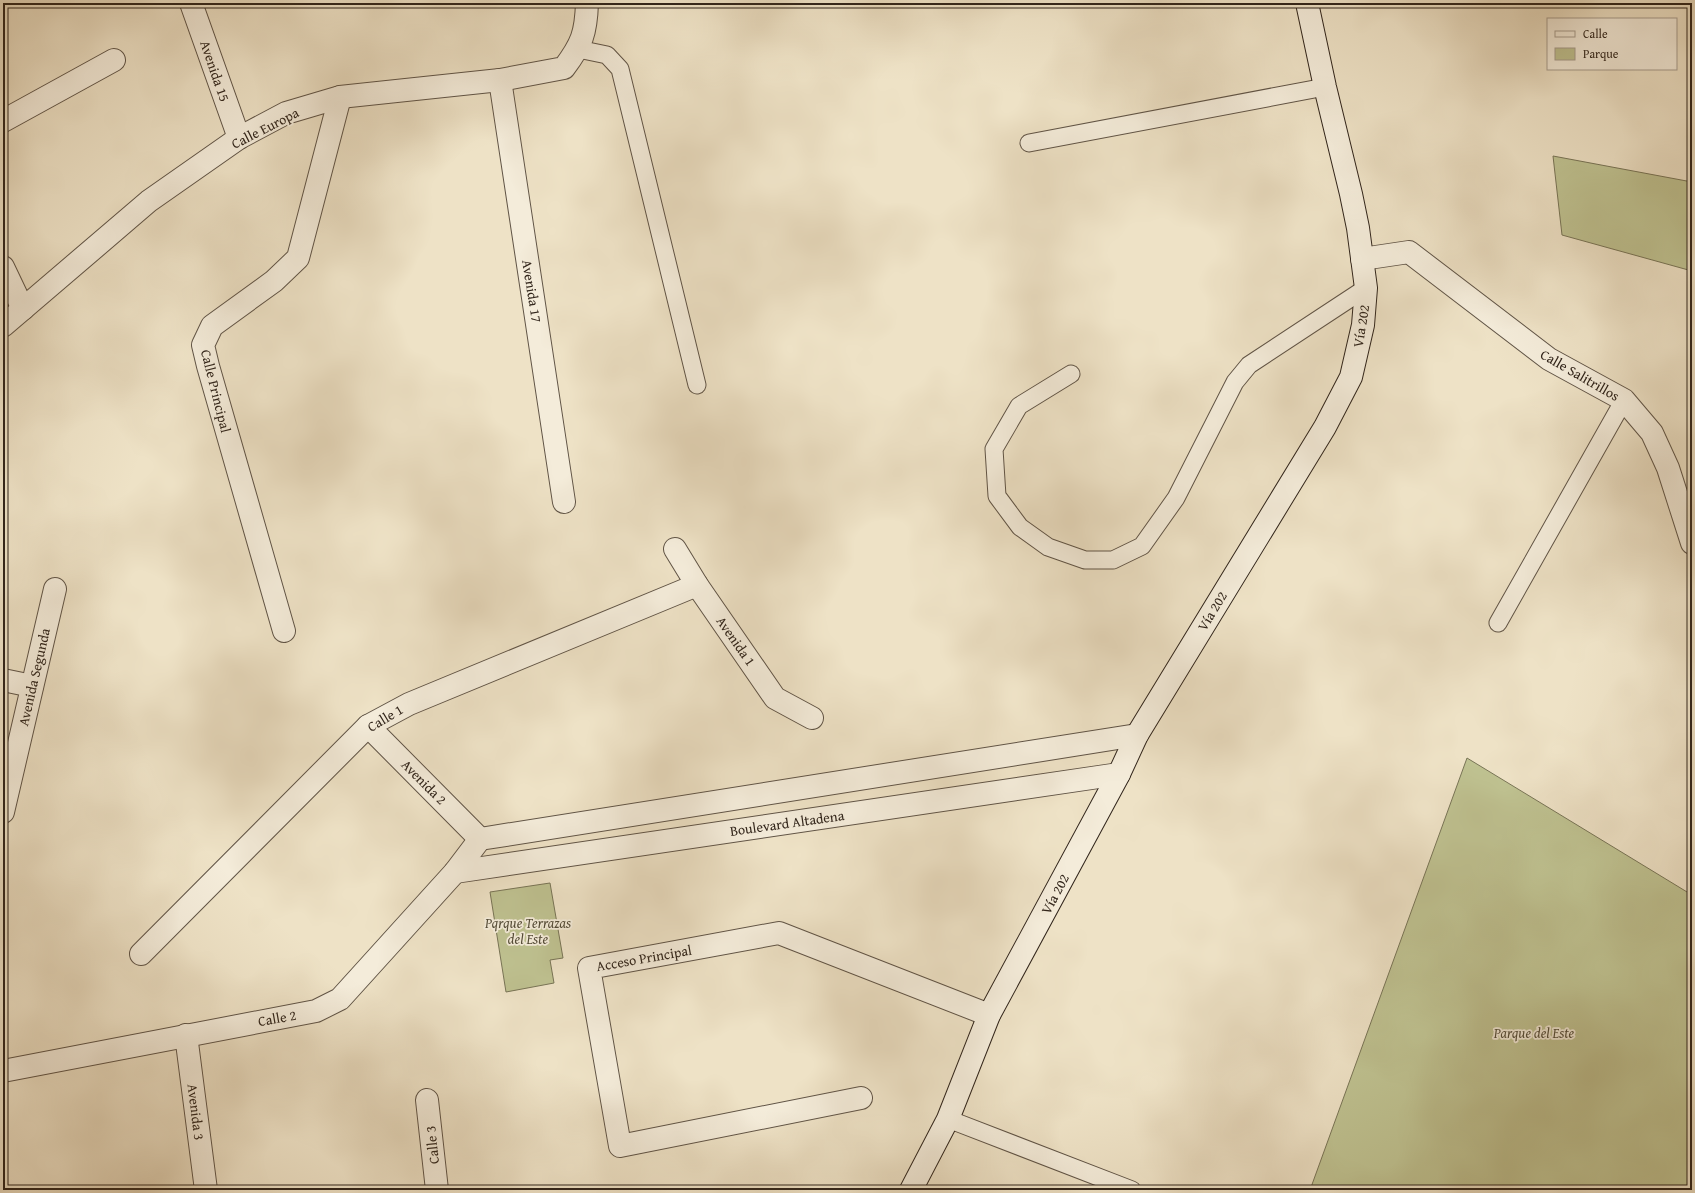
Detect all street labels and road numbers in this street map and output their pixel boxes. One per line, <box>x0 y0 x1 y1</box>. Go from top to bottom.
street label: Avenida 15 <box>195 38 235 104</box>
street label: Calle Europa <box>228 102 303 154</box>
street label: Avenida 17 <box>517 258 547 324</box>
street label: Vía 202 <box>1348 303 1374 349</box>
street label: Calle Salitrillos <box>1537 344 1623 406</box>
street label: Calle Principal <box>196 347 236 435</box>
street label: Vía 202 <box>1192 587 1232 635</box>
street label: Avenida 1 <box>712 612 760 670</box>
street label: Avenida Segunda <box>13 626 55 728</box>
street label: Calle 1 <box>363 700 407 736</box>
street label: Avenida 2 <box>397 755 451 809</box>
street label: Boulevard Altadena <box>729 805 846 841</box>
street label: Vía 202 <box>1036 870 1074 918</box>
street label: Acceso Principal <box>595 940 693 976</box>
street label: Calle 2 <box>256 1005 298 1031</box>
street label: Avenida 3 <box>183 1083 209 1141</box>
street label: Calle 3 <box>420 1125 444 1165</box>

